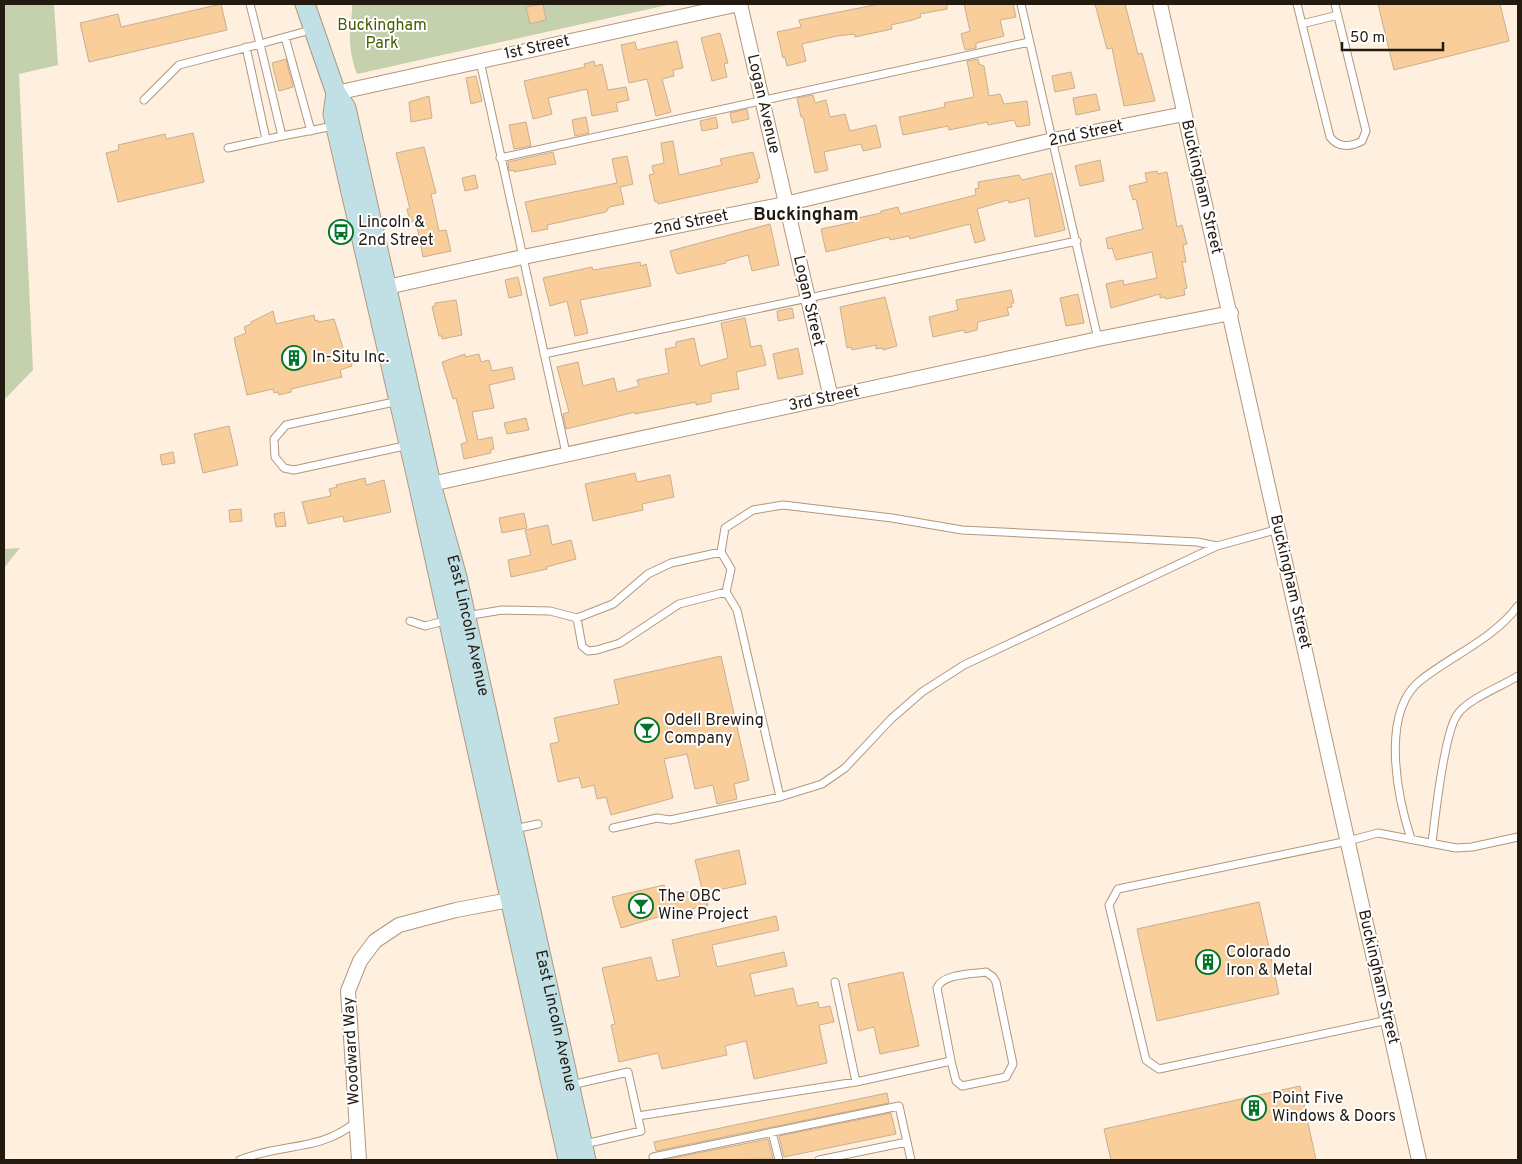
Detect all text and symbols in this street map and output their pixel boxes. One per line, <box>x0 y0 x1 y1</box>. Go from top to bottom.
park label: Buckingham Park <box>337 16 427 54</box>
scale bar <box>1342 20 1443 52</box>
text: 50 m <box>1350 29 1385 48</box>
street label: 1st Street <box>502 31 572 65</box>
street label: Logan Avenue <box>742 52 784 156</box>
street label: 2nd Street <box>1047 116 1125 152</box>
street label: Buckingham Street <box>1176 118 1226 256</box>
district label: Buckingham <box>753 204 859 227</box>
street label: 2nd Street <box>652 206 730 240</box>
place label: Lincoln & 2nd Street <box>358 213 434 251</box>
bus stop icon: Lincoln & 2nd Street <box>328 219 354 245</box>
street label: Logan Street <box>788 254 828 348</box>
building icon: In-Situ Inc. <box>281 345 307 371</box>
place label: In-Situ Inc. <box>312 348 389 368</box>
street label: 3rd Street <box>787 382 861 416</box>
street label: Buckingham Street <box>1265 513 1315 651</box>
street label: East Lincoln Avenue <box>441 553 493 698</box>
place label: Odell Brewing Company <box>664 711 764 749</box>
bar icon: Odell Brewing Company <box>634 717 660 743</box>
place label: The OBC Wine Project <box>658 887 749 925</box>
bar icon: The OBC Wine Project <box>628 893 654 919</box>
street label: Buckingham Street <box>1353 908 1403 1046</box>
place label: Colorado Iron & Metal <box>1226 943 1312 981</box>
street label: East Lincoln Avenue <box>530 948 581 1094</box>
building icon: Colorado Iron & Metal <box>1195 949 1221 975</box>
street label: Woodward Way <box>339 996 365 1106</box>
place label: Point Five Windows & Doors <box>1272 1089 1396 1127</box>
building icon: Point Five Windows & Doors <box>1241 1095 1267 1121</box>

